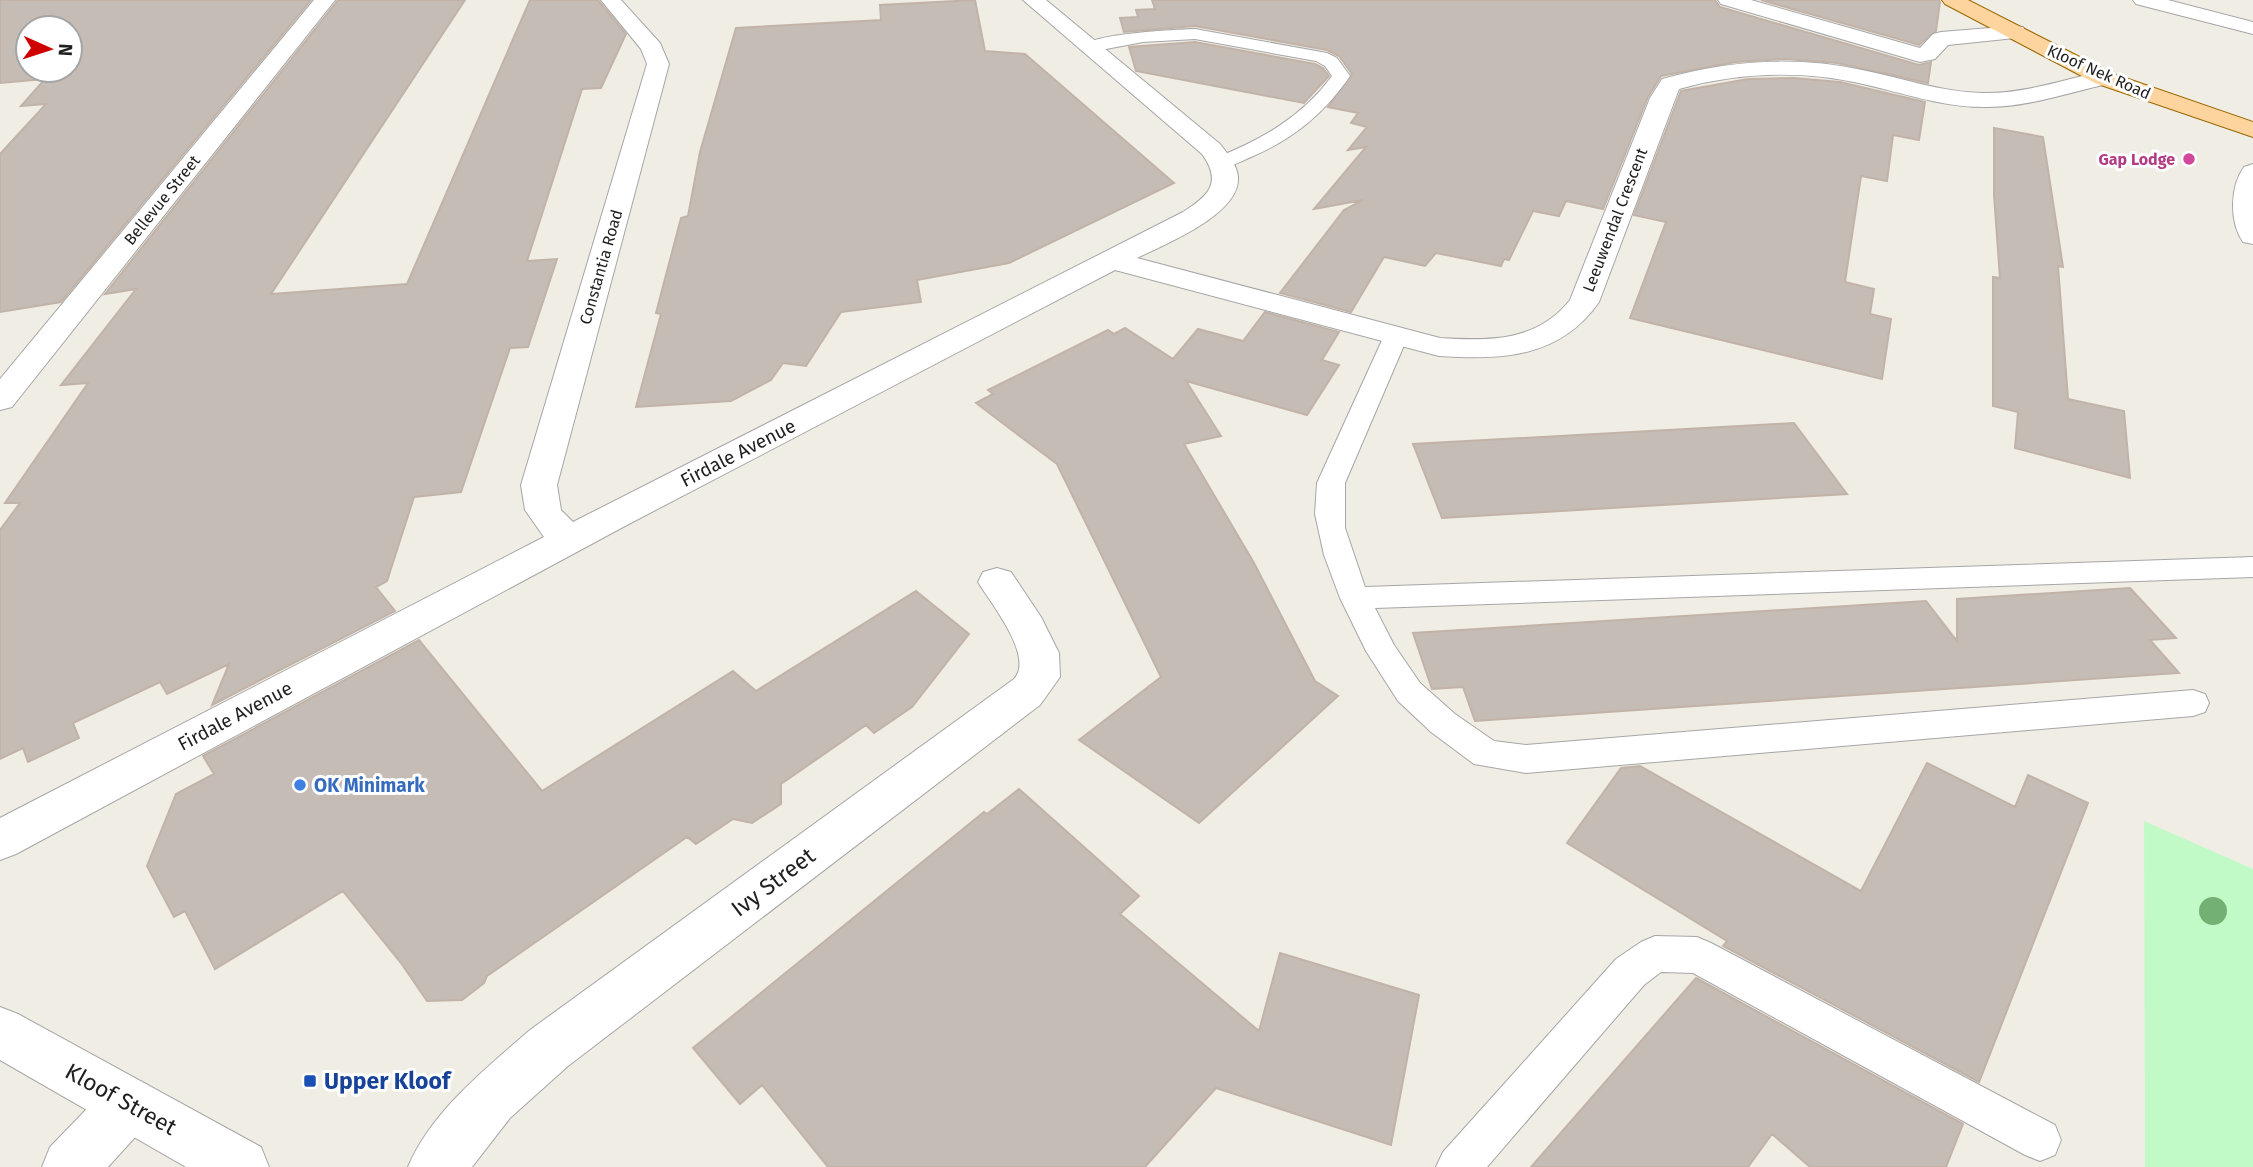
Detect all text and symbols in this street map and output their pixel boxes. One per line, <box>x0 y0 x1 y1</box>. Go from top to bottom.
north arrow <box>14 14 84 84</box>
street label: Kloof Nek Road <box>2044 41 2154 103</box>
text: N <box>54 43 77 57</box>
street label: Leeuwendal Crescent <box>1579 145 1651 295</box>
place label: Gap Lodge <box>2099 150 2175 169</box>
street label: Bellevue Street <box>120 151 204 249</box>
marker: Gap Lodge <box>2181 151 2197 167</box>
street label: Constantia Road <box>576 207 626 327</box>
street label: Firdale Avenue <box>677 414 799 492</box>
street label: Firdale Avenue <box>174 676 296 756</box>
place label: OK Minimark <box>314 774 425 797</box>
marker: OK Minimark <box>292 777 308 793</box>
street label: Ivy Street <box>725 841 821 923</box>
street label: Kloof Street <box>60 1057 182 1141</box>
place label: Upper Kloof <box>324 1067 452 1095</box>
marker: Upper Kloof <box>302 1073 318 1089</box>

